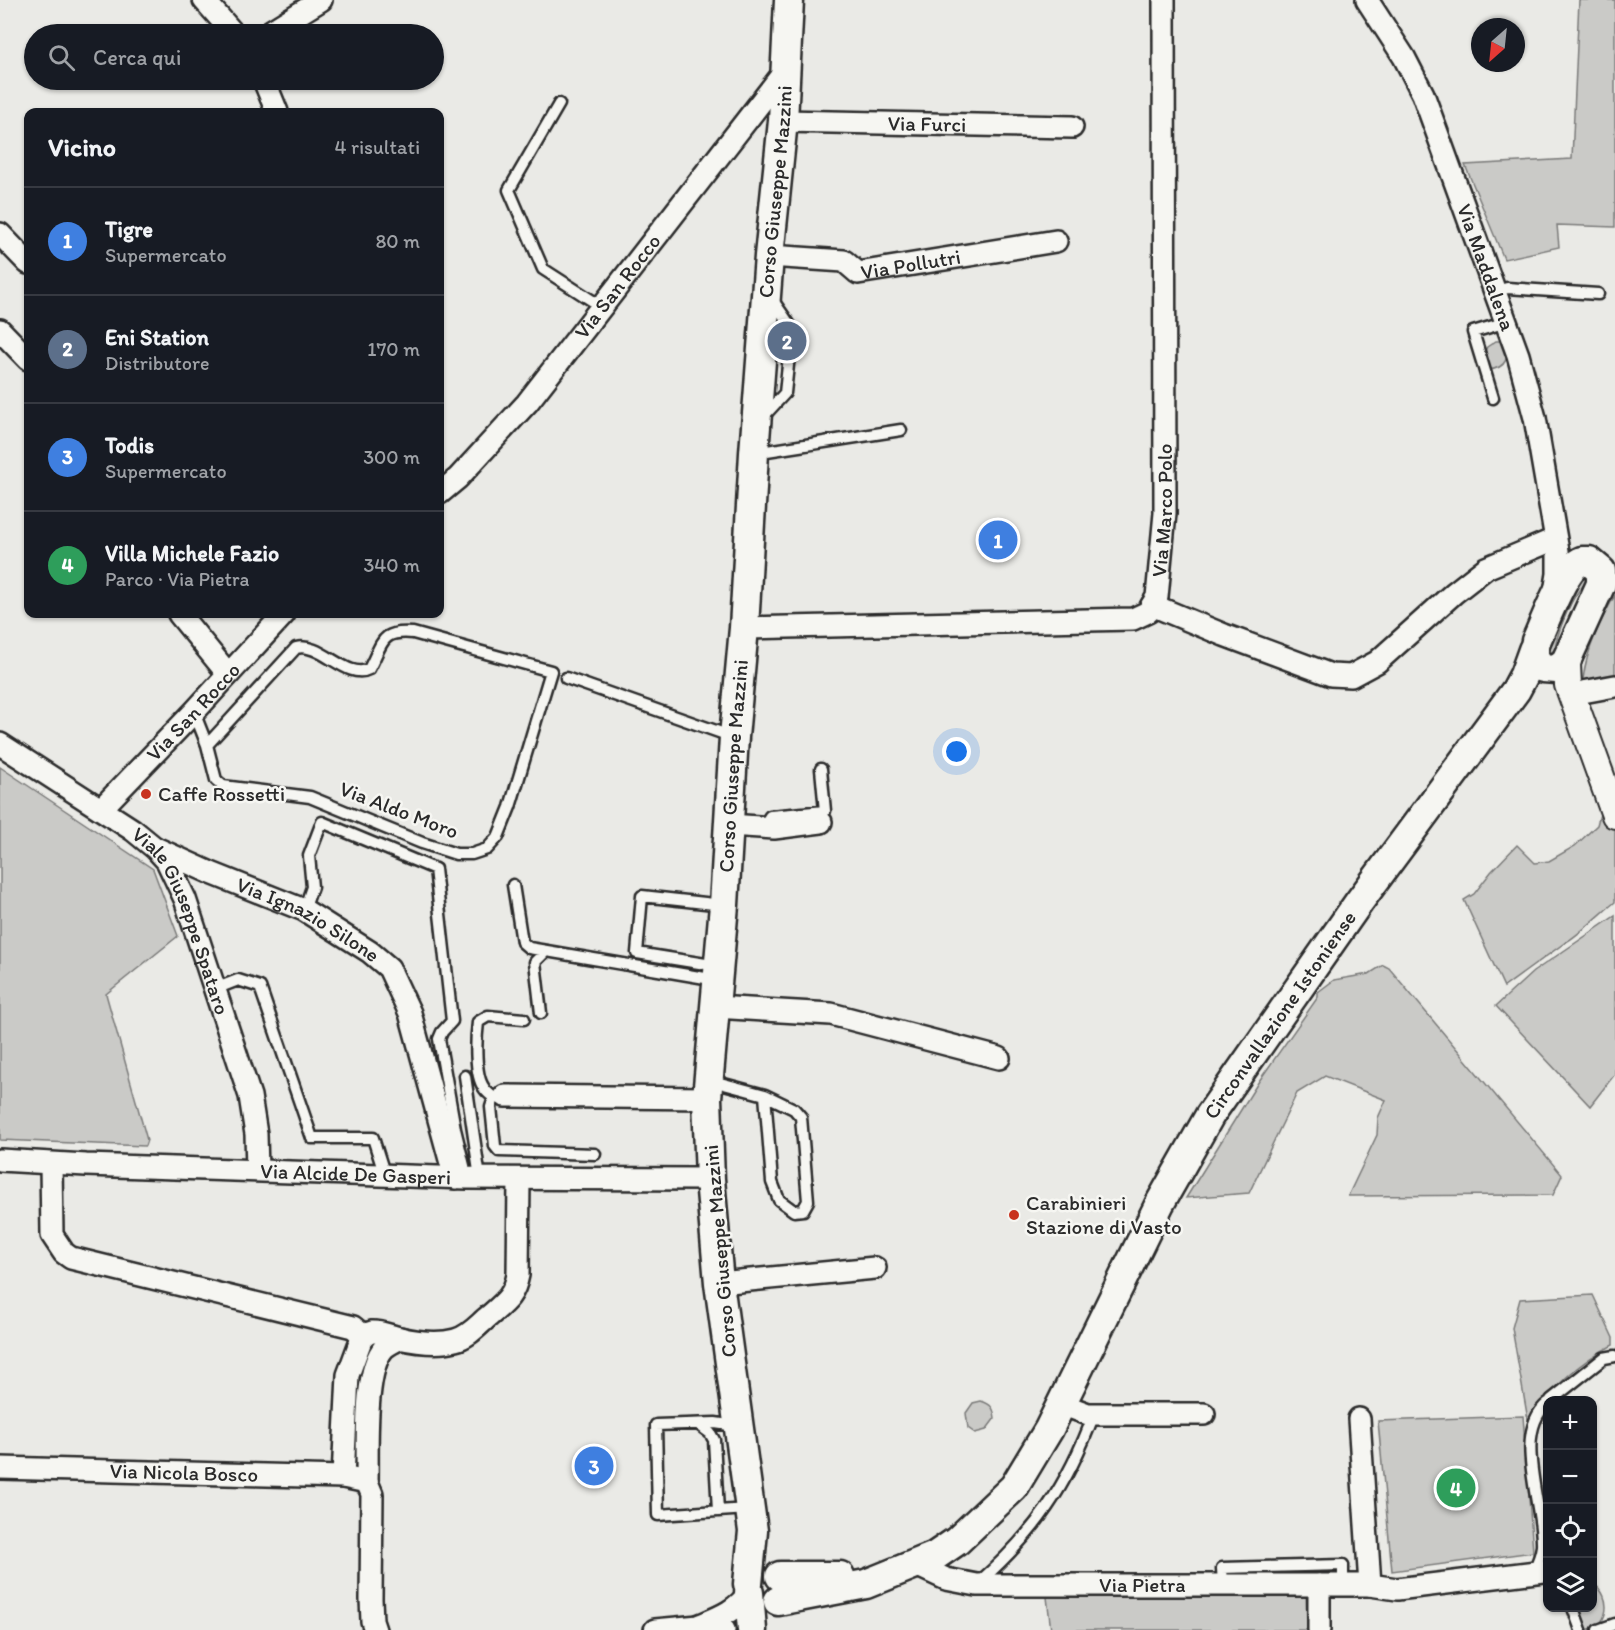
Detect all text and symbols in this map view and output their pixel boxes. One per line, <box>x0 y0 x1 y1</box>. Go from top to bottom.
north arrow <box>1471 18 1525 72</box>
search box <box>24 24 444 90</box>
icon: search <box>45 41 78 74</box>
text: Cerca qui <box>93 44 181 71</box>
street label: Corso Giuseppe Mazzini <box>753 85 797 299</box>
street label: Via Furci <box>887 110 967 137</box>
text: Vicino <box>48 131 116 163</box>
text: 4 risultati <box>334 135 420 159</box>
street label: Via Maddalena <box>1452 200 1521 334</box>
text: Tigre <box>105 216 153 243</box>
text: 1 <box>63 229 72 253</box>
text: 80 m <box>375 229 420 253</box>
street label: Via San Rocco <box>569 229 666 344</box>
text: Supermercato <box>105 243 227 267</box>
street label: Via Pollutri <box>859 244 962 284</box>
pin: 2 <box>768 318 806 364</box>
text: Eni Station <box>105 324 209 351</box>
text: 2 <box>62 337 73 361</box>
text: 170 m <box>367 337 420 361</box>
text: Distributore <box>105 351 209 375</box>
text: Todis <box>105 432 154 459</box>
street label: Via Marco Polo <box>1146 444 1177 578</box>
text: 3 <box>62 445 73 469</box>
text: 300 m <box>363 445 420 469</box>
text: Supermercato <box>105 459 227 483</box>
pin: 1 <box>978 518 1018 562</box>
text: Villa Michele Fazio <box>105 540 279 567</box>
text: 4 <box>61 553 74 577</box>
text: 340 m <box>363 553 420 577</box>
text: Parco · Via Pietra <box>105 567 249 591</box>
street label: Via San Rocco <box>141 657 245 766</box>
street label: Corso Giuseppe Mazzini <box>713 658 753 873</box>
your location <box>942 737 971 766</box>
street label: Via Aldo Moro <box>336 775 462 844</box>
place label: Caffe Rossetti <box>158 781 285 806</box>
marker: Caffe Rossetti <box>139 787 153 801</box>
street label: Viale Giuseppe Spataro <box>127 821 235 1018</box>
street label: Via Ignazio Silone <box>233 871 385 967</box>
street label: Circonvallazione Istoniense <box>1198 906 1361 1124</box>
street label: Corso Giuseppe Mazzini <box>698 1144 741 1358</box>
street label: Via Alcide De Gasperi <box>260 1158 452 1189</box>
place label: Carabinieri Stazione di Vasto <box>1026 1190 1182 1239</box>
marker: Carabinieri Stazione di Vasto <box>1007 1208 1021 1222</box>
map controls <box>1543 1396 1597 1612</box>
button: + <box>1543 1396 1597 1450</box>
pin: 3 <box>574 1444 614 1488</box>
button: − <box>1543 1450 1597 1504</box>
street label: Via Nicola Bosco <box>109 1458 258 1487</box>
pin: 4 <box>1436 1466 1476 1510</box>
button: locate <box>1543 1504 1597 1558</box>
button: layers <box>1543 1558 1597 1612</box>
street label: Via Pietra <box>1099 1572 1186 1597</box>

